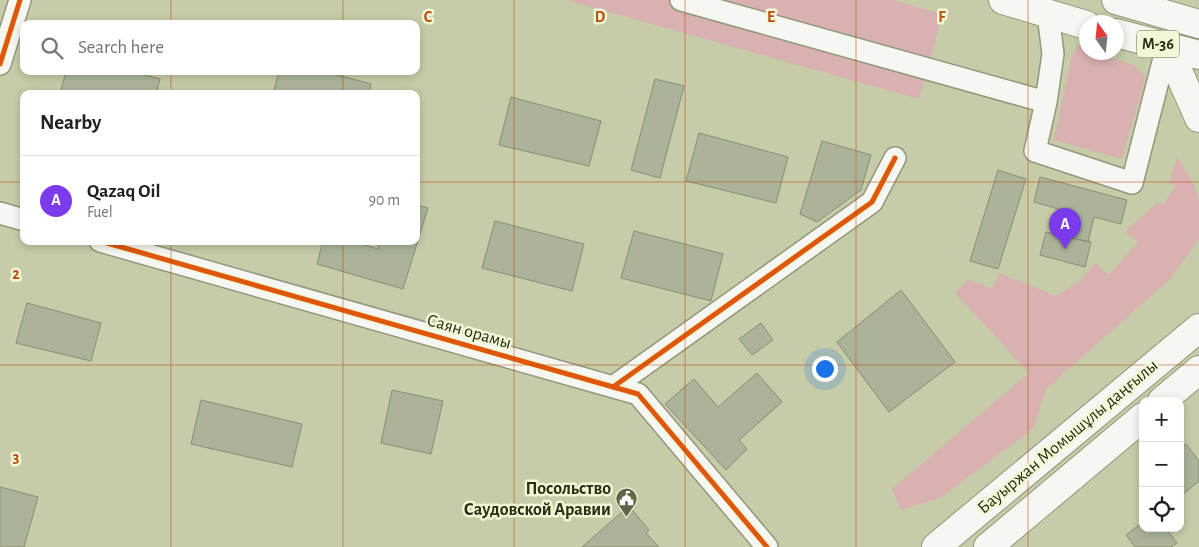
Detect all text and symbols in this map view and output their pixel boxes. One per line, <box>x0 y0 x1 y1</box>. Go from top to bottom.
text: C <box>424 9 433 25</box>
text: D <box>595 9 606 25</box>
text: E <box>767 9 775 25</box>
text: F <box>938 9 946 25</box>
north arrow <box>1079 15 1124 60</box>
search box <box>20 20 420 75</box>
road number: M-36 <box>1137 31 1179 58</box>
icon: search <box>38 34 66 62</box>
text: Search here <box>78 38 164 57</box>
text: Nearby <box>40 112 101 133</box>
text: Qazaq Oil <box>87 182 161 201</box>
text: A <box>51 192 61 208</box>
text: 90 m <box>369 192 400 208</box>
text: Fuel <box>87 204 113 220</box>
pin: A <box>1049 208 1081 249</box>
text: 2 <box>12 266 20 282</box>
street label: Саян орамы <box>425 311 513 353</box>
your location <box>812 356 838 382</box>
street label: Бауыржан Момышұлы даңғылы <box>974 356 1162 518</box>
map controls <box>1139 397 1184 532</box>
button: + <box>1139 397 1184 442</box>
button: − <box>1139 442 1184 487</box>
text: 3 <box>13 449 20 465</box>
place label: Посольство Саудовской Аравии <box>464 480 611 519</box>
public building icon: Посольство Саудовской Аравии <box>615 487 639 518</box>
button: locate <box>1139 487 1184 532</box>

